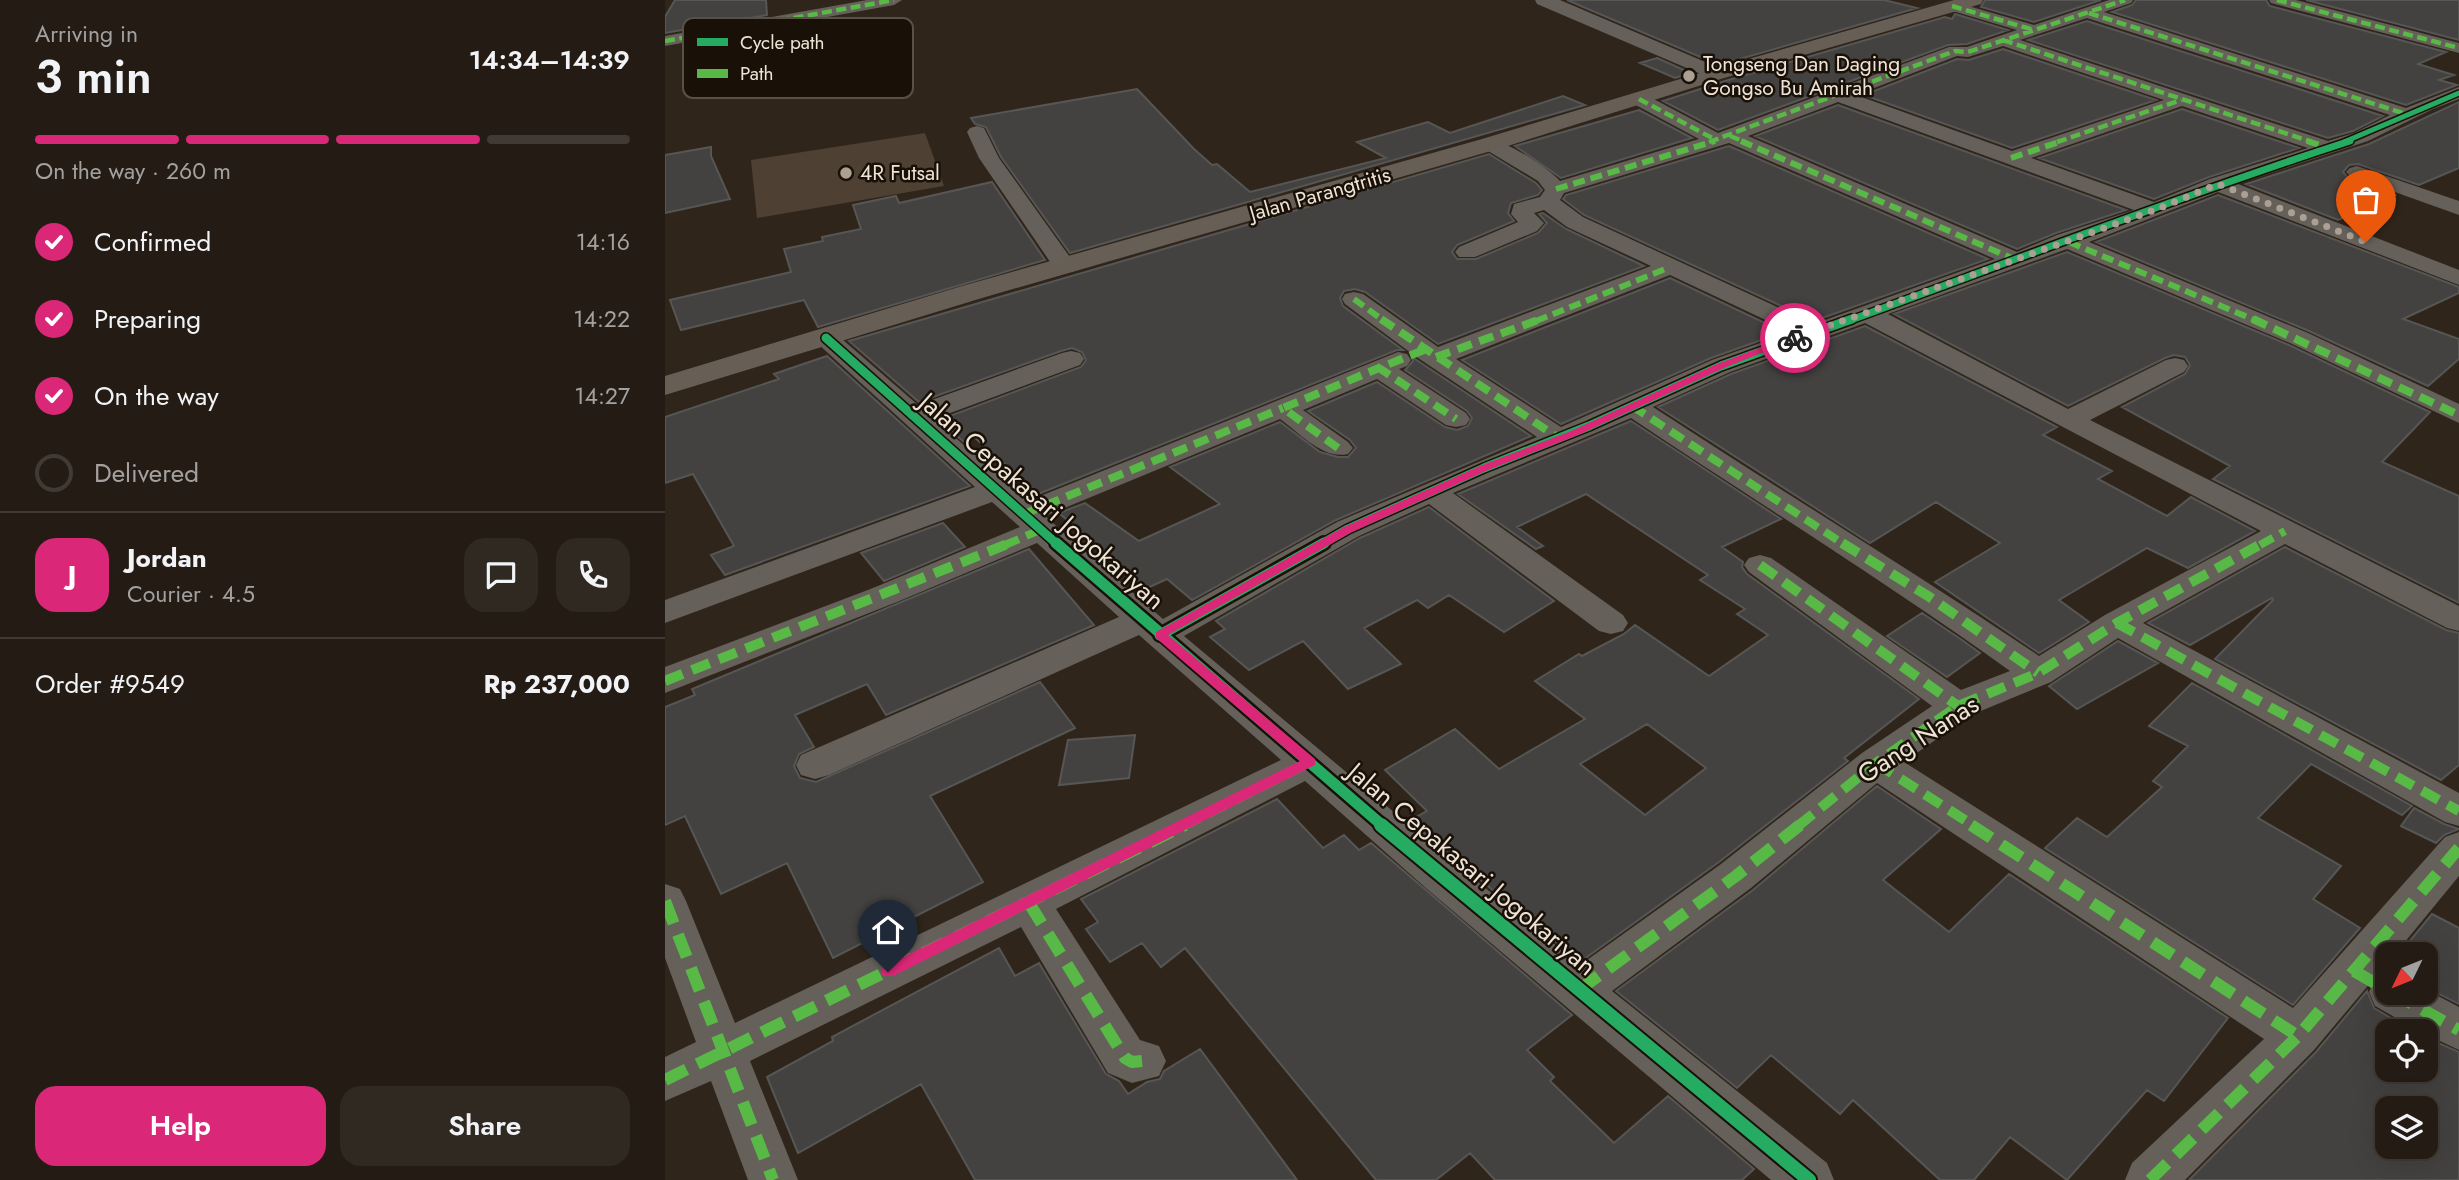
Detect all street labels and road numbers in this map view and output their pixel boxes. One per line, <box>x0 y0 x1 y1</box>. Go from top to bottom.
street label: Jalan Parangtritis <box>1243 160 1394 229</box>
street label: Jalan Cepakasari Jogokariyan <box>909 382 1173 618</box>
street label: Gang Nanas <box>1850 685 1986 793</box>
street label: Jalan Cepakasari Jogokariyan <box>1337 752 1605 985</box>

